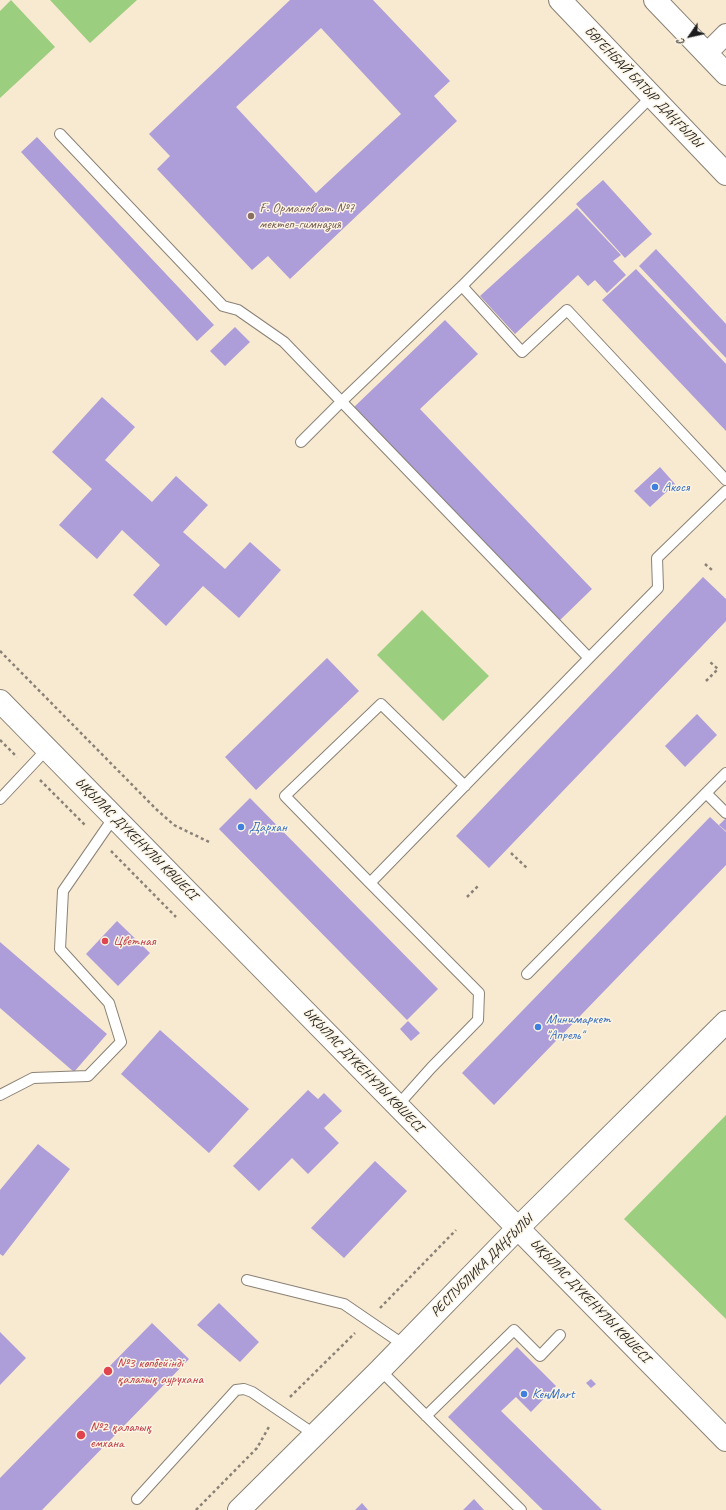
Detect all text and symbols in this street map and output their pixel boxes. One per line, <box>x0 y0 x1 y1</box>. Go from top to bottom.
north arrow <box>670 16 710 56</box>
street label: БӨГЕНБАЙ БАТЫР ДАҢҒЫЛЫ <box>581 23 705 151</box>
text: С <box>673 37 687 49</box>
place label: Ғ. Орманов ат. №7 мектеп-гимназия <box>259 200 354 232</box>
marker: Ғ. Орманов ат. №7 мектеп-гимназия <box>246 211 256 221</box>
place label: Акося <box>663 479 689 495</box>
marker: Акося <box>650 482 660 492</box>
street label: ЫҚЫЛАС ДҮКЕНҰЛЫ КӨШЕСІ <box>71 774 201 904</box>
place label: Дархан <box>249 819 287 835</box>
marker: Дархан <box>236 822 246 832</box>
place label: Цветная <box>113 933 156 949</box>
marker: Цветная <box>100 936 110 946</box>
street label: ЫҚЫЛАС ДҮКЕНҰЛЫ КӨШЕСІ <box>299 1005 427 1135</box>
place label: Минимаркет "Апрель" <box>546 1011 611 1044</box>
marker: Минимаркет "Апрель" <box>533 1022 543 1032</box>
street label: РЕСПУБЛИКА ДАҢҒЫЛЫ <box>427 1211 537 1321</box>
street label: ЫҚЫЛАС ДҮКЕНҰЛЫ КӨШЕСІ <box>526 1236 654 1366</box>
place label: №3 көпбейінді қалалық аурухана <box>117 1355 203 1388</box>
marker: №3 көпбейінді қалалық аурухана <box>102 1365 114 1377</box>
place label: КеңMart <box>532 1386 574 1402</box>
marker: КеңMart <box>519 1389 529 1399</box>
place label: №2 қалалық емхана <box>90 1419 151 1452</box>
marker: №2 қалалық емхана <box>75 1429 87 1441</box>

